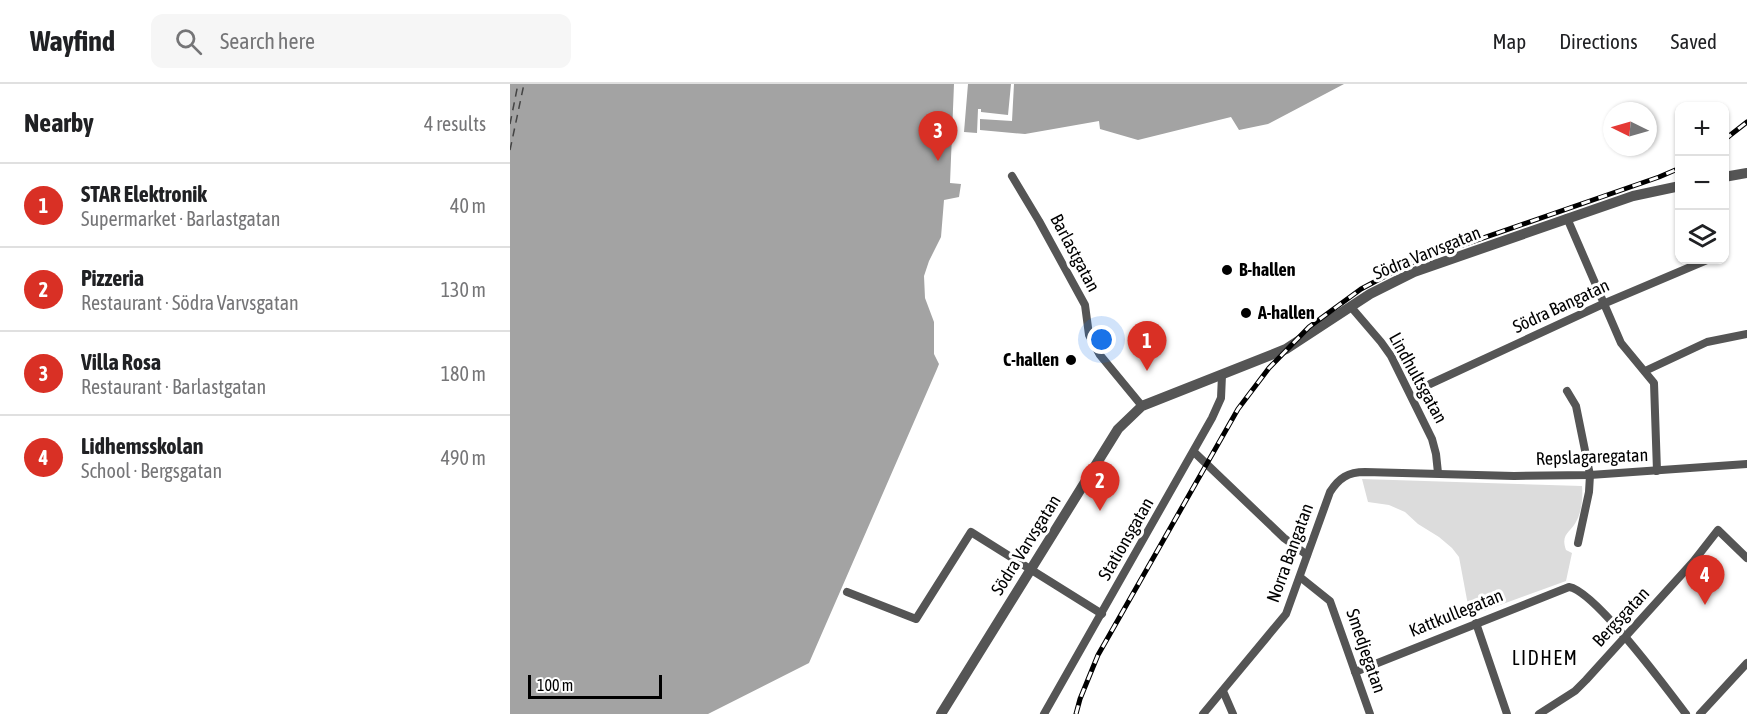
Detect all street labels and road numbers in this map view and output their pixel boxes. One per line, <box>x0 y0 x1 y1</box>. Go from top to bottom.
street label: Barlastgatan <box>1046 210 1105 295</box>
street label: Södra Varvsgatan <box>1370 221 1484 284</box>
street label: Södra Bangatan <box>1509 274 1612 337</box>
street label: Lindhultsgatan <box>1385 329 1452 427</box>
street label: Repslagaregatan <box>1535 444 1649 469</box>
street label: Södra Varvsgatan <box>986 491 1065 599</box>
street label: Stationsgatan <box>1093 494 1158 584</box>
street label: Norra Bangatan <box>1262 500 1317 605</box>
street label: Bergsgatan <box>1588 583 1653 651</box>
street label: Kattkullegatan <box>1406 584 1506 641</box>
street label: Smedjegatan <box>1342 606 1391 696</box>

